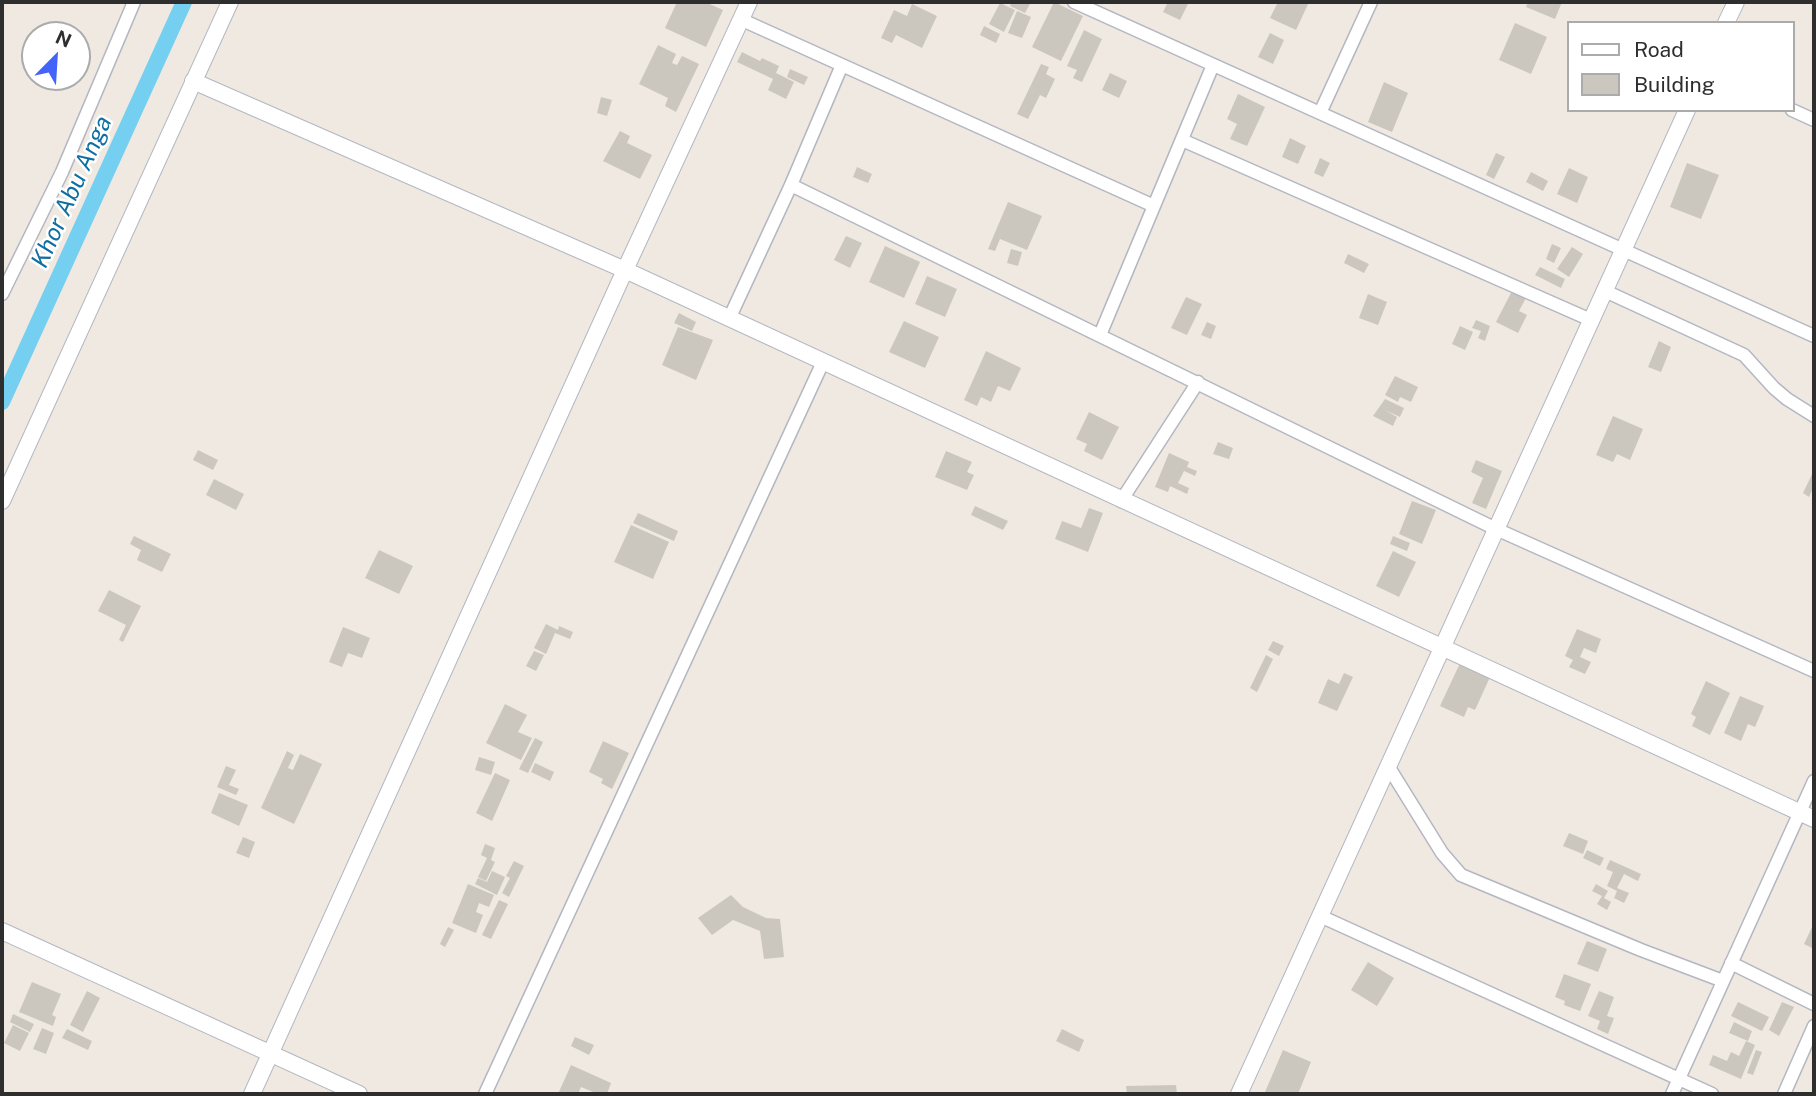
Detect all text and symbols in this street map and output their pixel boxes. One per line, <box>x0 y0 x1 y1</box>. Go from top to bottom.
north arrow <box>21 21 91 91</box>
legend <box>1568 21 1795 112</box>
text: N <box>52 26 75 52</box>
text: Road <box>1634 37 1684 62</box>
text: Building <box>1634 72 1715 97</box>
water label: Khor Abu Anga <box>26 112 118 272</box>

